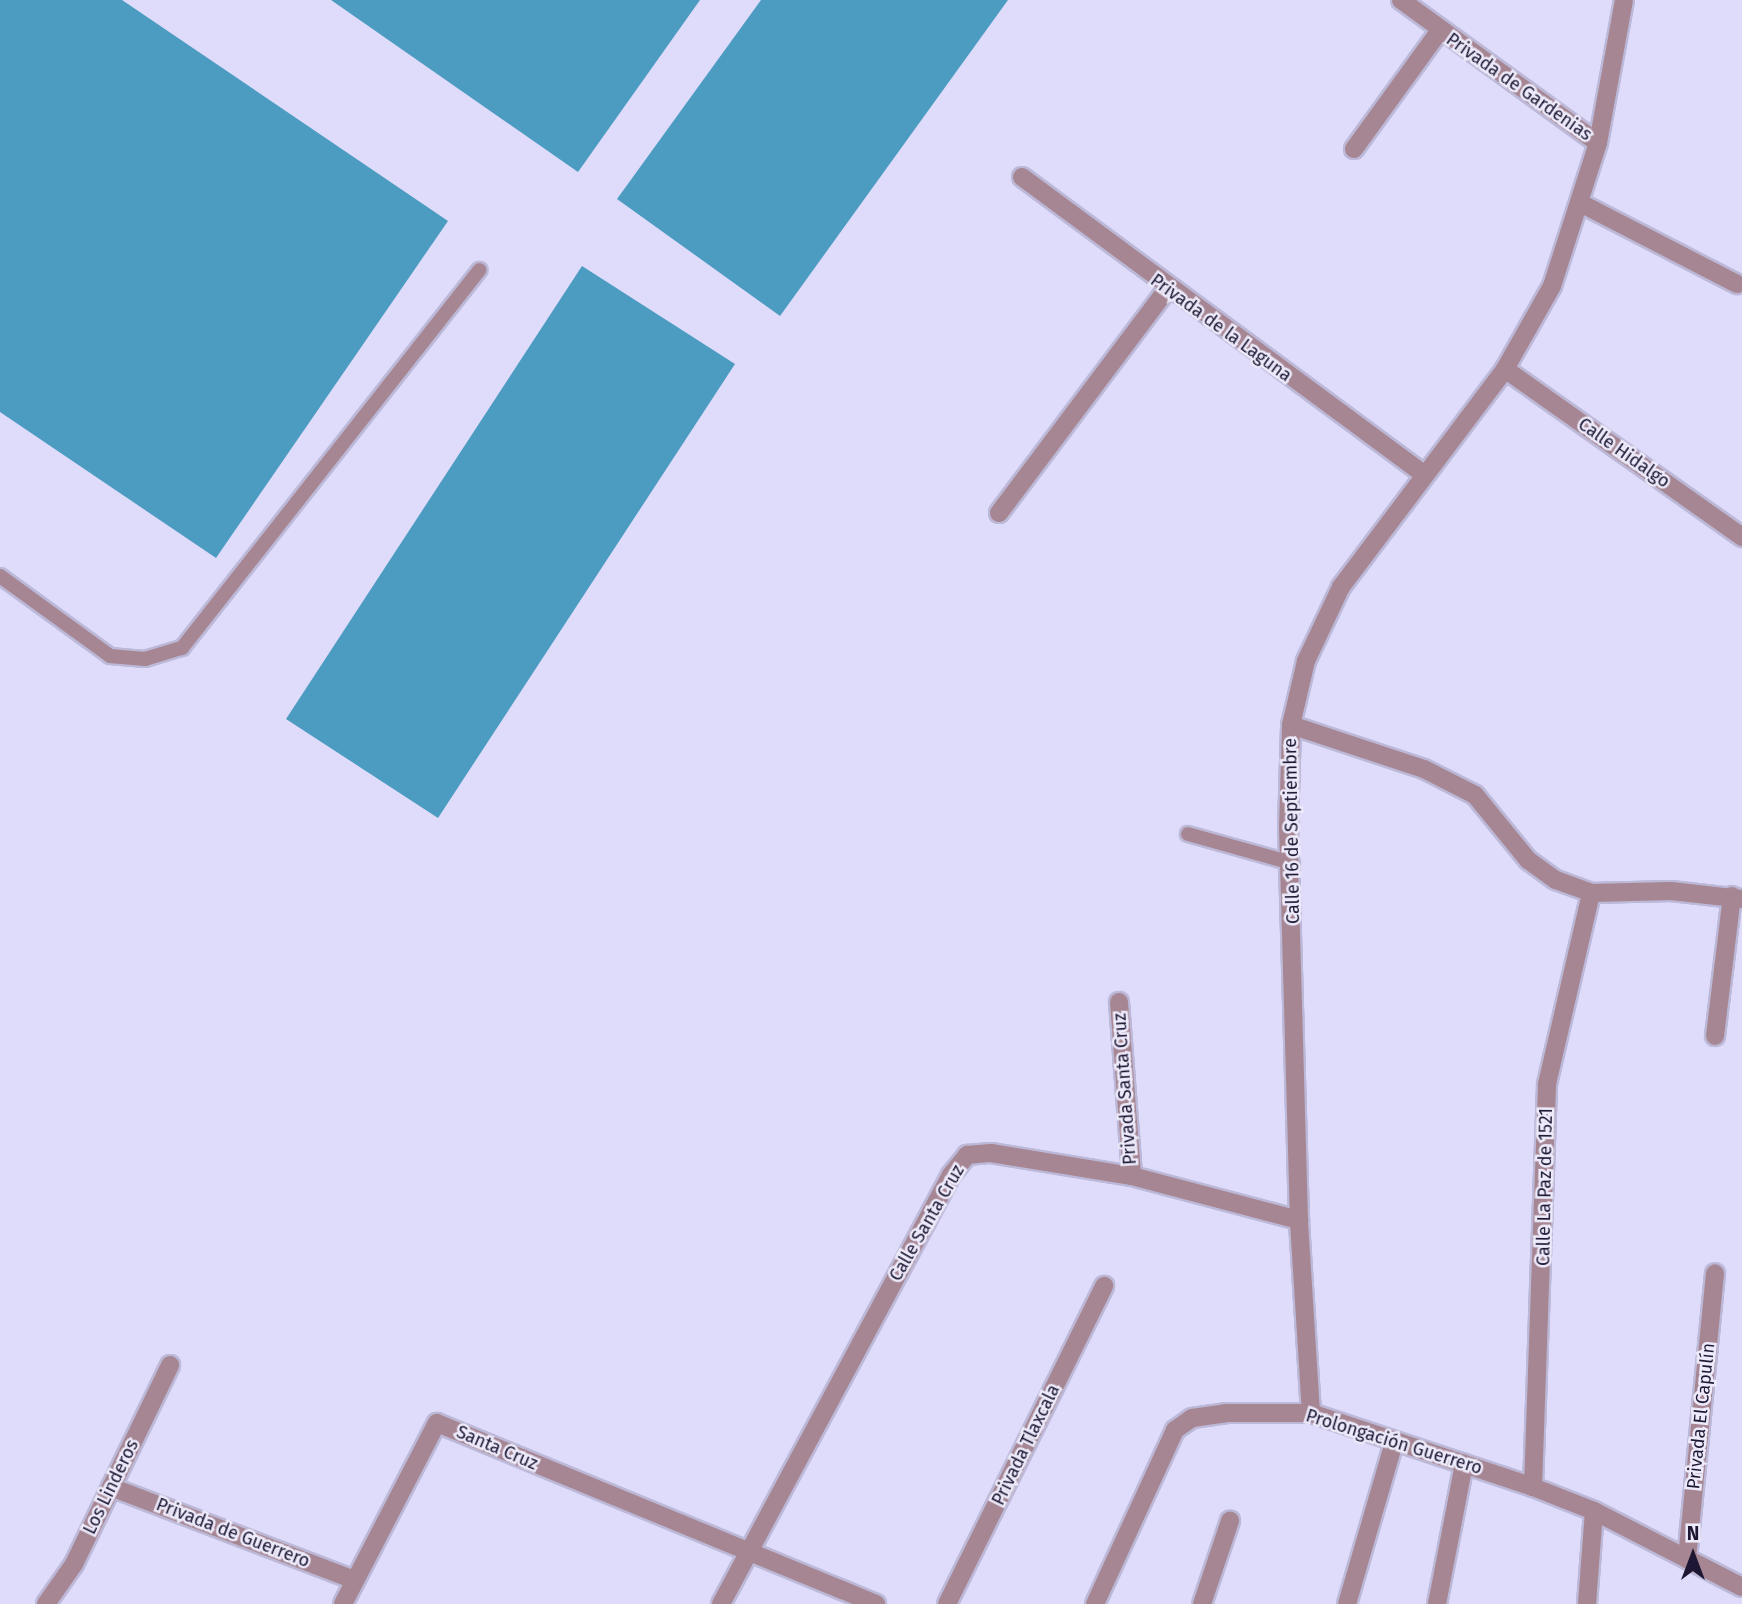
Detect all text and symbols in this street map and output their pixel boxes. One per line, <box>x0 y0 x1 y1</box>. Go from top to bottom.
street label: Privada de Gardenias <box>1442 29 1596 145</box>
street label: Privada de la Laguna <box>1146 270 1296 386</box>
street label: Calle Hidalgo <box>1574 413 1674 493</box>
street label: Calle 16 de Septiembre <box>1280 738 1304 924</box>
street label: Privada Santa Cruz <box>1109 1012 1141 1166</box>
street label: Calle La Paz de 1521 <box>1533 1108 1557 1266</box>
street label: Calle Santa Cruz <box>885 1161 969 1285</box>
street label: Privada El Capulín <box>1683 1342 1719 1490</box>
street label: Privada Tlaxcala <box>987 1381 1065 1509</box>
street label: Prolongación Guerrero <box>1303 1405 1485 1479</box>
street label: Santa Cruz <box>453 1421 541 1475</box>
street label: Los Linderos <box>79 1436 143 1538</box>
street label: Privada de Guerrero <box>153 1494 313 1572</box>
north arrow <box>1658 1520 1728 1590</box>
text: N <box>1687 1522 1699 1545</box>

